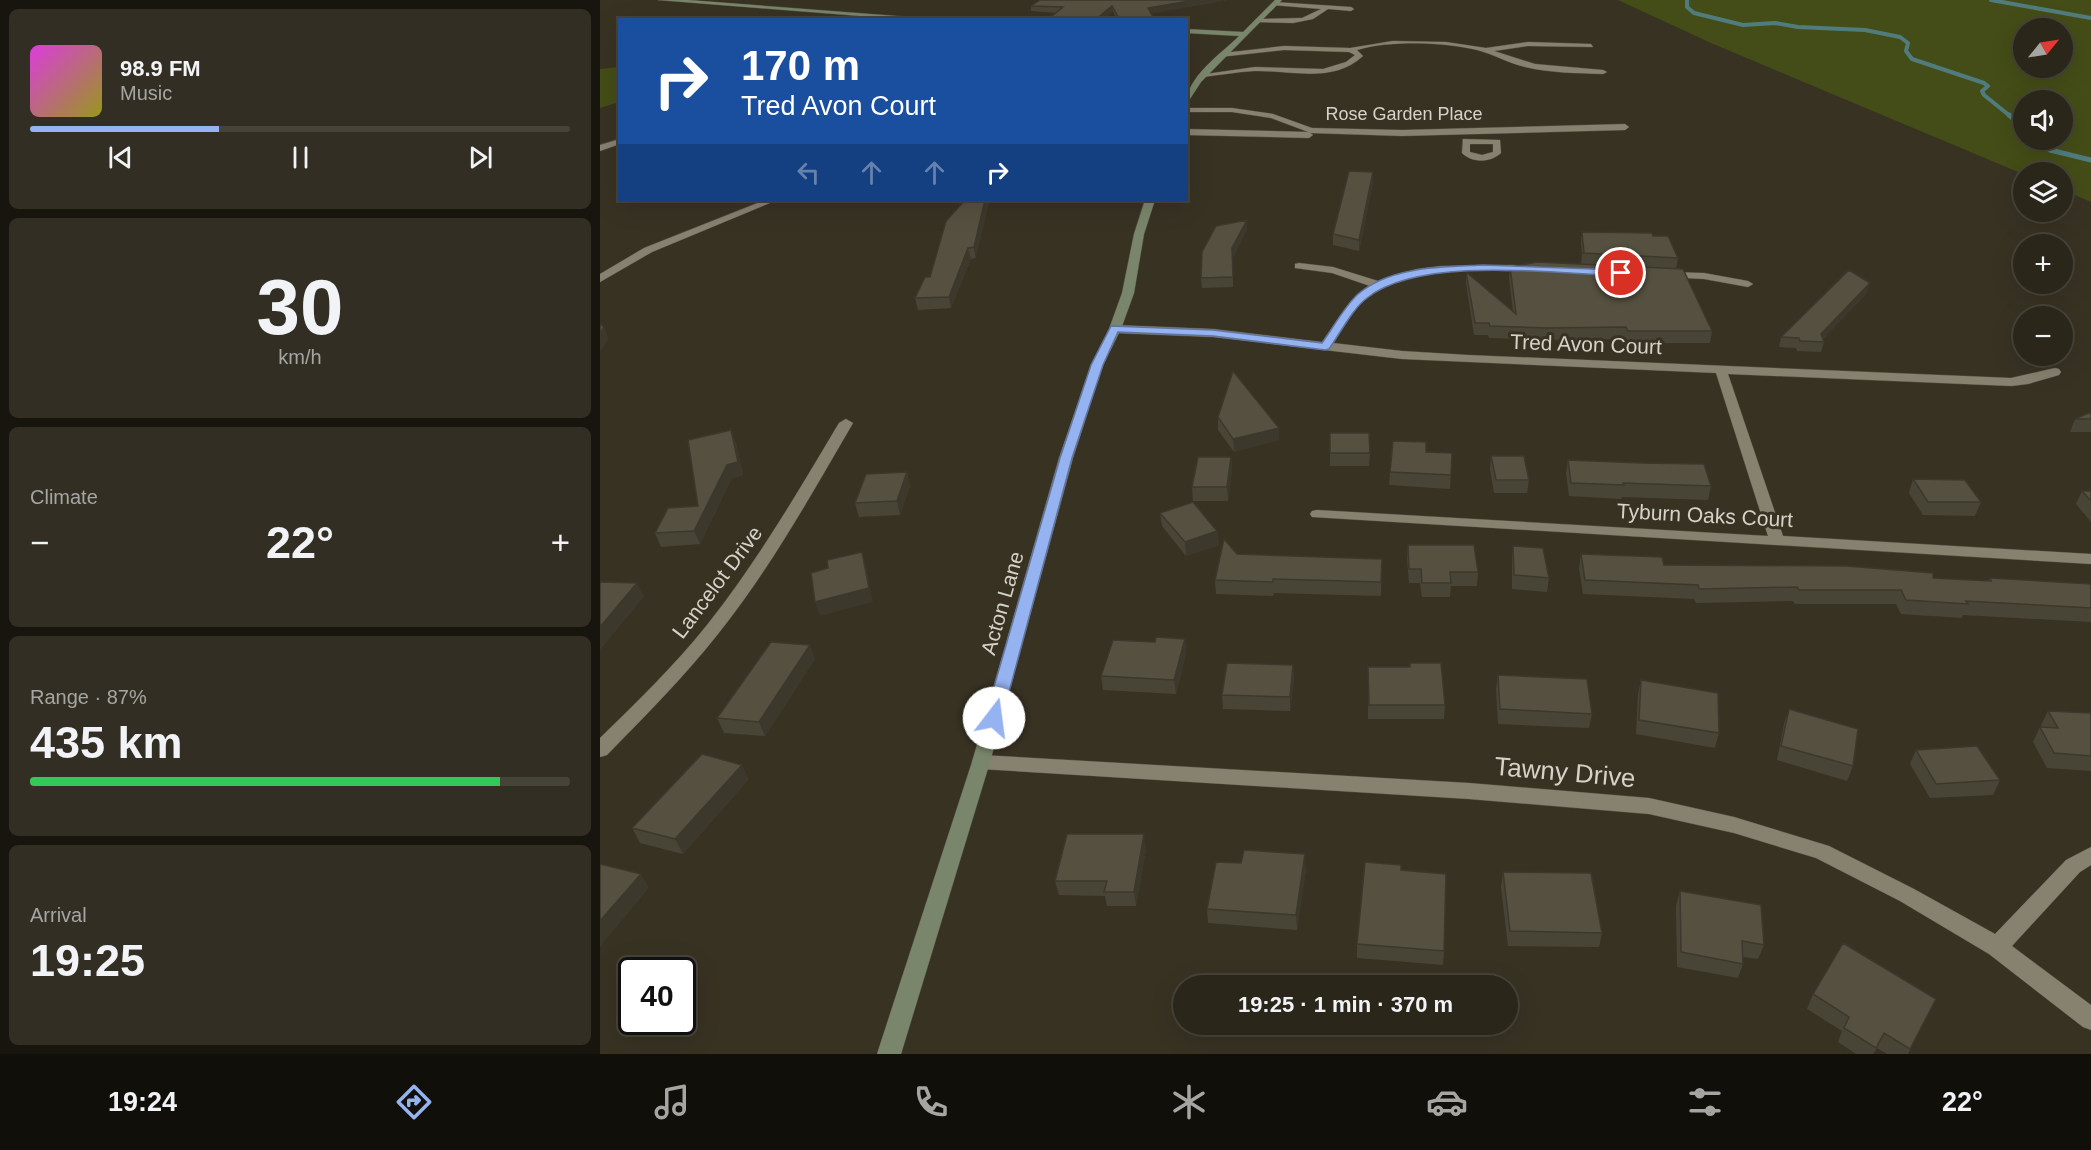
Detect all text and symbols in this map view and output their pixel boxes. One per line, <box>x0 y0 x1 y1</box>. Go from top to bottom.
north arrow <box>2013 18 2073 78</box>
map controls <box>2013 18 2073 366</box>
icon: right <box>642 42 720 120</box>
text: 170 m <box>741 42 860 89</box>
text: 98.9 FM <box>120 56 201 81</box>
text: Music <box>120 82 172 104</box>
button: sound <box>2013 90 2073 150</box>
text: Tred Avon Court <box>741 91 936 121</box>
street label: Rose Garden Place <box>1325 104 1483 124</box>
icon: previous <box>104 141 137 174</box>
icon: pause <box>284 141 317 174</box>
icon: next <box>464 141 497 174</box>
icon: left <box>792 156 825 189</box>
icon: ahead <box>855 156 888 189</box>
icon: ahead <box>918 156 951 189</box>
icon: right <box>981 156 1014 189</box>
button: layers <box>2013 162 2073 222</box>
button: + <box>2013 234 2073 294</box>
pin <box>1595 247 1646 298</box>
icon: arrive <box>1604 256 1637 289</box>
text: 30 <box>257 263 343 351</box>
button: − <box>2013 306 2073 366</box>
street label: Tred Avon Court <box>1510 330 1662 358</box>
text: km/h <box>278 346 322 368</box>
text: Climate <box>30 486 98 508</box>
street label: Tyburn Oaks Court <box>1616 499 1794 531</box>
text: 22° <box>266 517 334 568</box>
street label: Lancelot Drive <box>667 521 767 643</box>
text: − <box>30 524 49 561</box>
text: + <box>551 524 570 561</box>
street label: Acton Lane <box>976 549 1028 657</box>
text: Range · 87% <box>30 686 147 708</box>
position arrow <box>962 686 1026 750</box>
text: 435 km <box>30 717 183 768</box>
street label: Tawny Drive <box>1493 751 1637 793</box>
text: Arrival <box>30 904 87 926</box>
text: 19:25 <box>30 935 145 986</box>
speed limit sign: 40 <box>618 957 696 1035</box>
text: 19:25 · 1 min · 370 m <box>1238 992 1453 1017</box>
icon: directions <box>393 1081 435 1123</box>
icon: music <box>651 1081 693 1123</box>
icon: phone <box>910 1081 952 1123</box>
icon: climate <box>1168 1081 1210 1123</box>
icon: car <box>1426 1081 1468 1123</box>
icon: filters <box>1684 1081 1726 1123</box>
text: 19:24 <box>108 1087 177 1117</box>
text: 22° <box>1942 1087 1983 1117</box>

